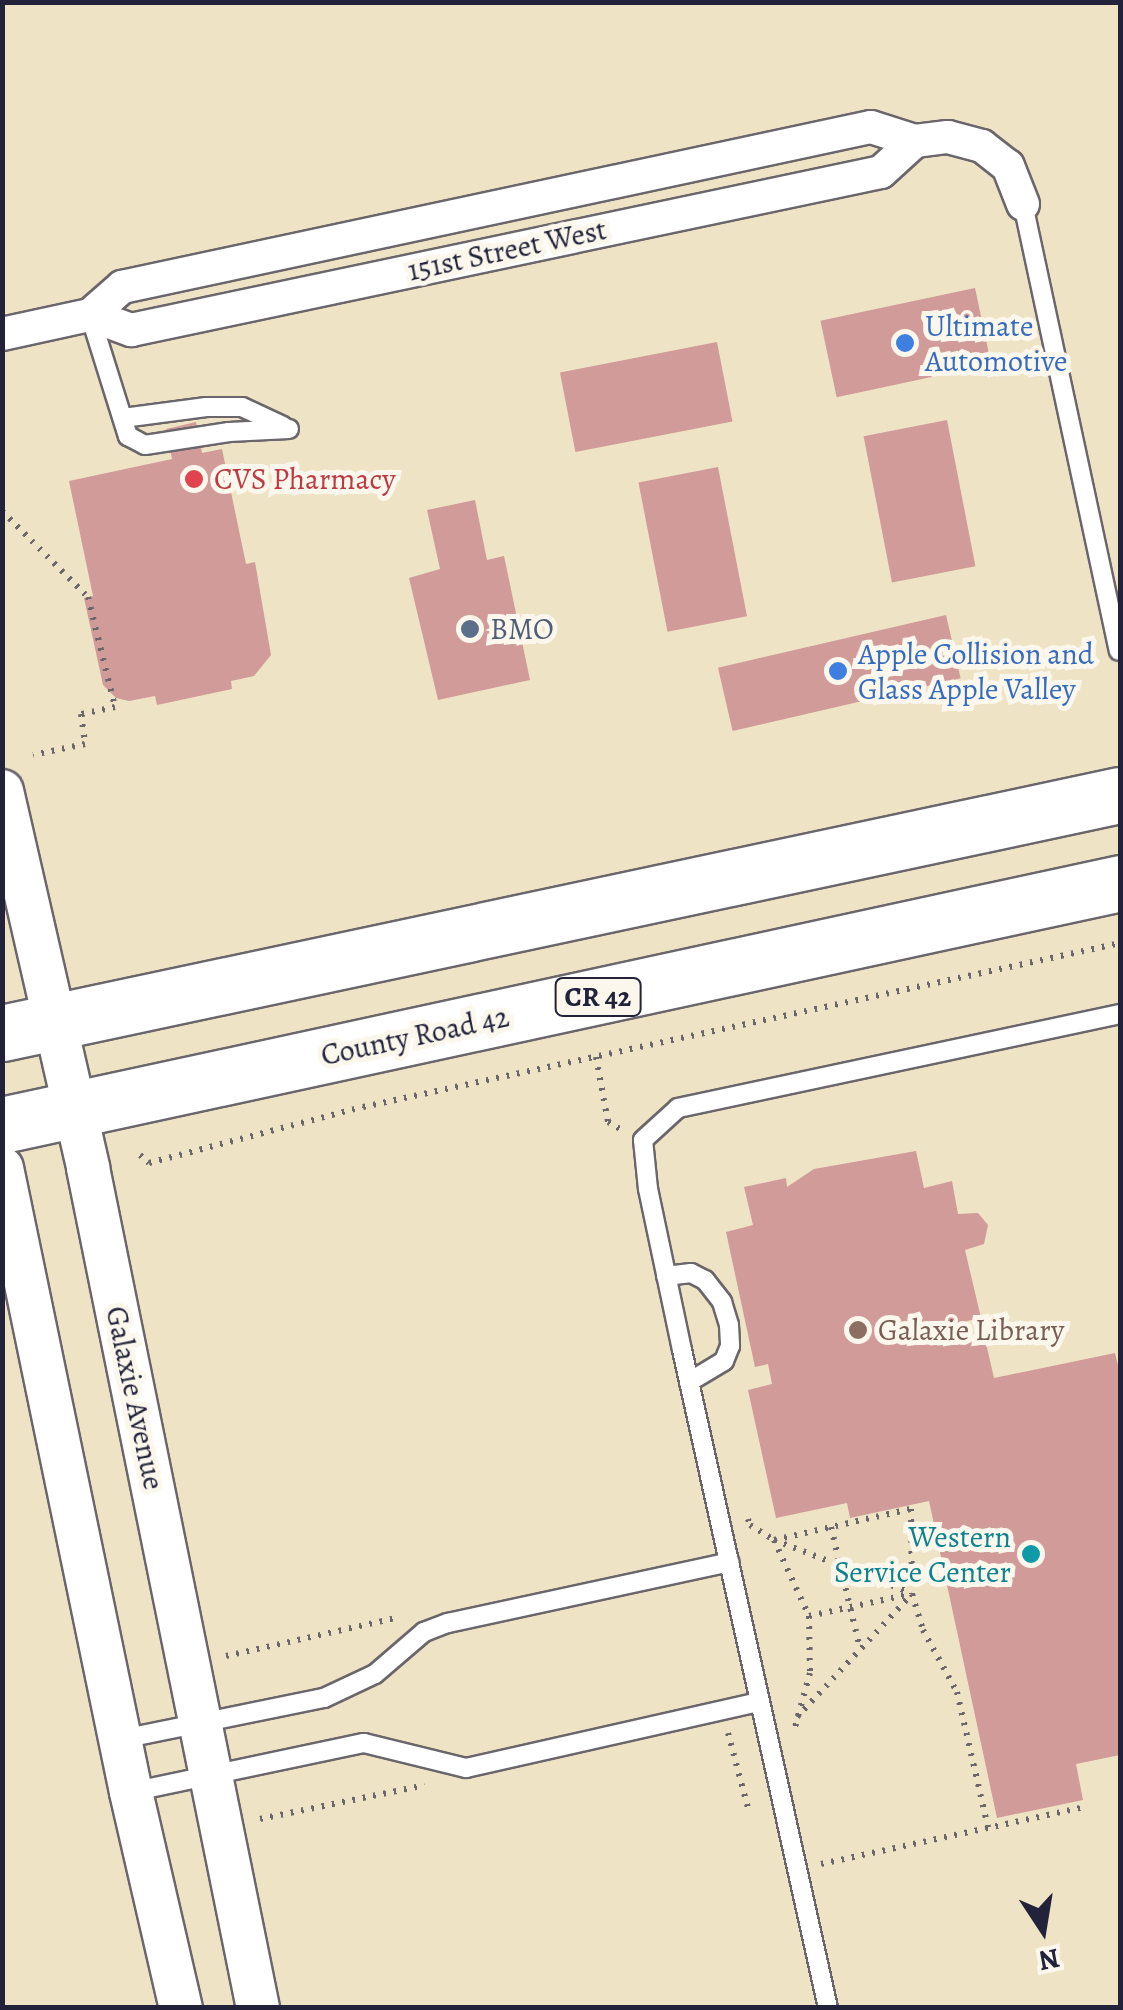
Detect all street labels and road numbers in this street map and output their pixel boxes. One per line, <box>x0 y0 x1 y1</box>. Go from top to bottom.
street label: 151st Street West <box>404 211 610 289</box>
road number: CR 42 <box>553 974 643 1020</box>
street label: County Road 42 <box>318 999 512 1073</box>
street label: Galaxie Avenue <box>98 1303 172 1493</box>

